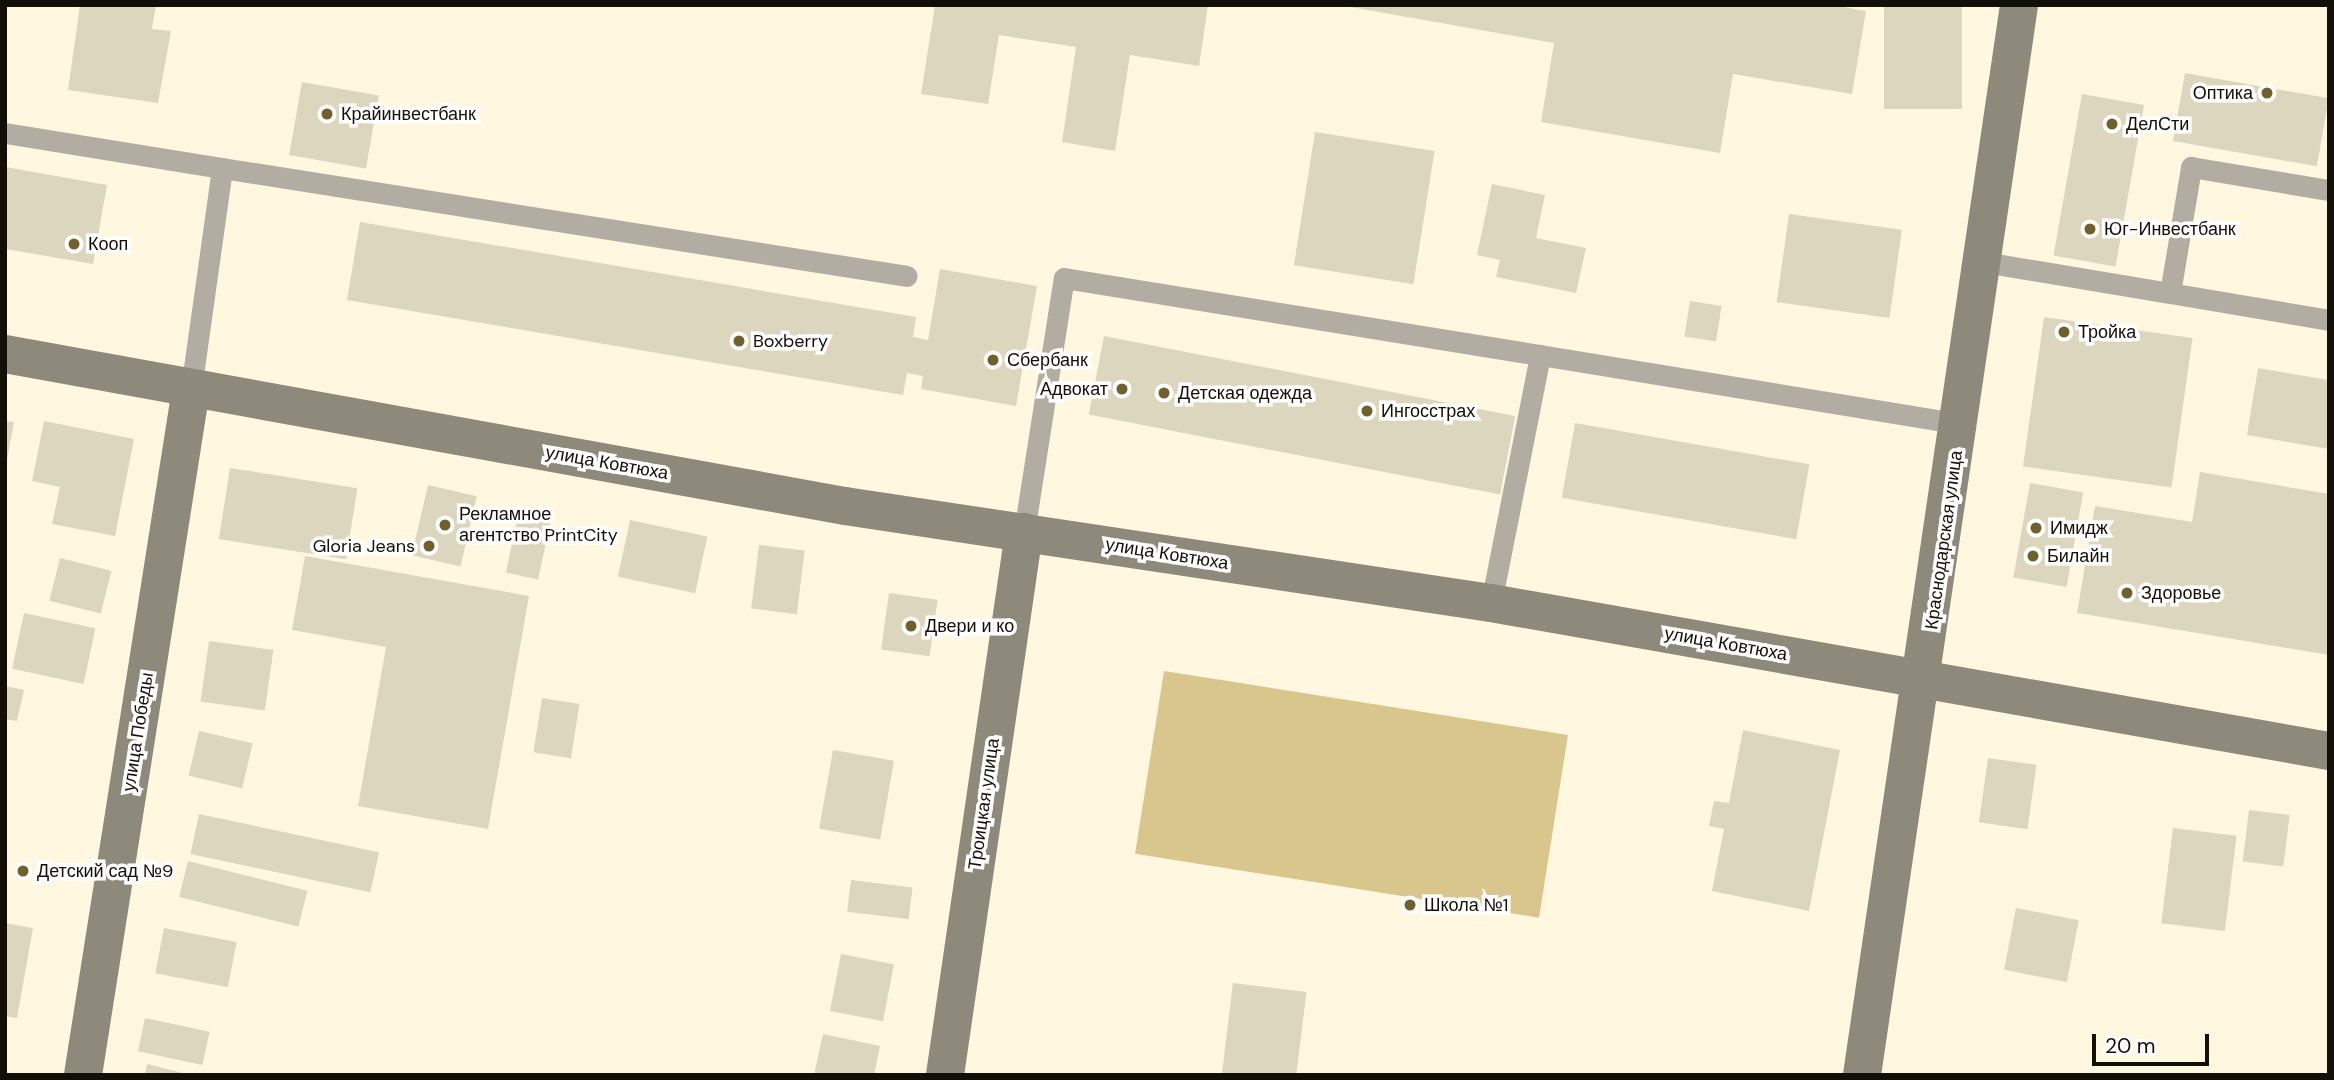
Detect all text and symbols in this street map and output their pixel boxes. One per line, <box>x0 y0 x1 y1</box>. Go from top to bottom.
place label: Оптика <box>2193 82 2253 104</box>
marker: Оптика <box>2259 85 2275 101</box>
place label: Крайинвестбанк <box>341 103 476 125</box>
marker: Крайинвестбанк <box>319 106 335 122</box>
place label: ДелСти <box>2126 113 2189 135</box>
marker: ДелСти <box>2104 116 2120 132</box>
place label: Юг-Инвестбанк <box>2104 218 2236 240</box>
marker: Юг-Инвестбанк <box>2082 221 2098 237</box>
place label: Кооп <box>88 233 128 255</box>
marker: Кооп <box>66 236 82 252</box>
place label: Тройка <box>2078 321 2136 343</box>
marker: Тройка <box>2056 324 2072 340</box>
place label: Boxberry <box>753 330 828 352</box>
marker: Boxberry <box>731 333 747 349</box>
place label: Сбербанк <box>1007 349 1088 371</box>
marker: Сбербанк <box>985 352 1001 368</box>
place label: Адвокат <box>1040 378 1108 400</box>
marker: Адвокат <box>1114 381 1130 397</box>
place label: Детская одежда <box>1178 382 1312 404</box>
marker: Детская одежда <box>1156 385 1172 401</box>
place label: Ингосстрах <box>1381 400 1475 422</box>
marker: Ингосстрах <box>1359 403 1375 419</box>
street label: улица Ковтюха <box>544 442 670 484</box>
street label: Краснодарская улица <box>1921 449 1967 631</box>
place label: Рекламное агентство PrintCity <box>459 504 618 546</box>
marker: Рекламное агентство PrintCity <box>437 517 453 533</box>
place label: Имидж <box>2050 517 2108 539</box>
marker: Имидж <box>2028 520 2044 536</box>
street label: улица Ковтюха <box>1104 534 1230 574</box>
place label: Gloria Jeans <box>313 535 415 557</box>
marker: Gloria Jeans <box>421 538 437 554</box>
place label: Билайн <box>2047 545 2109 567</box>
marker: Билайн <box>2025 548 2041 564</box>
place label: Здоровье <box>2141 582 2221 604</box>
marker: Здоровье <box>2119 585 2135 601</box>
place label: Двери и ко <box>925 615 1014 637</box>
marker: Двери и ко <box>903 618 919 634</box>
street label: улица Ковтюха <box>1663 623 1789 665</box>
street label: улица Победы <box>118 671 158 793</box>
street label: Троицкая улица <box>964 737 1004 871</box>
place label: Детский сад №9 <box>37 860 173 882</box>
marker: Детский сад №9 <box>15 863 31 879</box>
place label: Школа №1 <box>1424 894 1508 916</box>
marker: Школа №1 <box>1402 897 1418 913</box>
scale bar <box>2096 1020 2213 1064</box>
text: 20 m <box>2105 1032 2156 1060</box>

